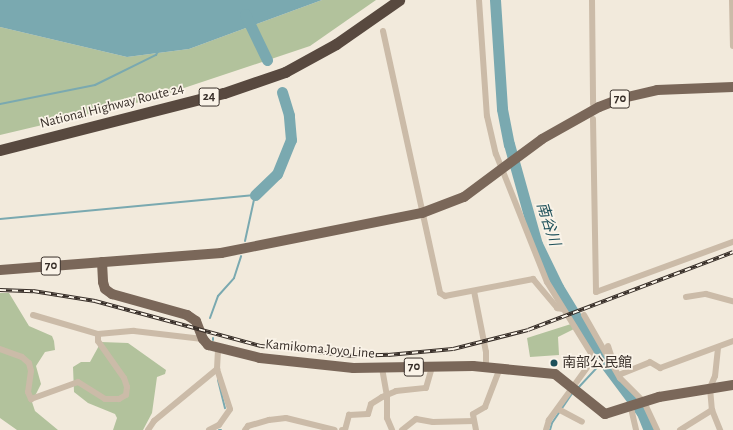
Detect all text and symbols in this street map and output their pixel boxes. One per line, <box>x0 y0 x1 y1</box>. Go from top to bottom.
street label: National Highway Route 24 <box>38 80 186 132</box>
road number: 24 <box>198 86 220 108</box>
road number: 70 <box>609 88 631 110</box>
water label: 南谷川 <box>532 200 564 248</box>
road number: 70 <box>40 255 62 277</box>
street label: Kamikoma Joyo Line <box>265 336 375 362</box>
place label: 南部公民館 <box>562 355 632 371</box>
road number: 70 <box>403 356 425 378</box>
marker: 南部公民館 <box>549 358 559 368</box>

